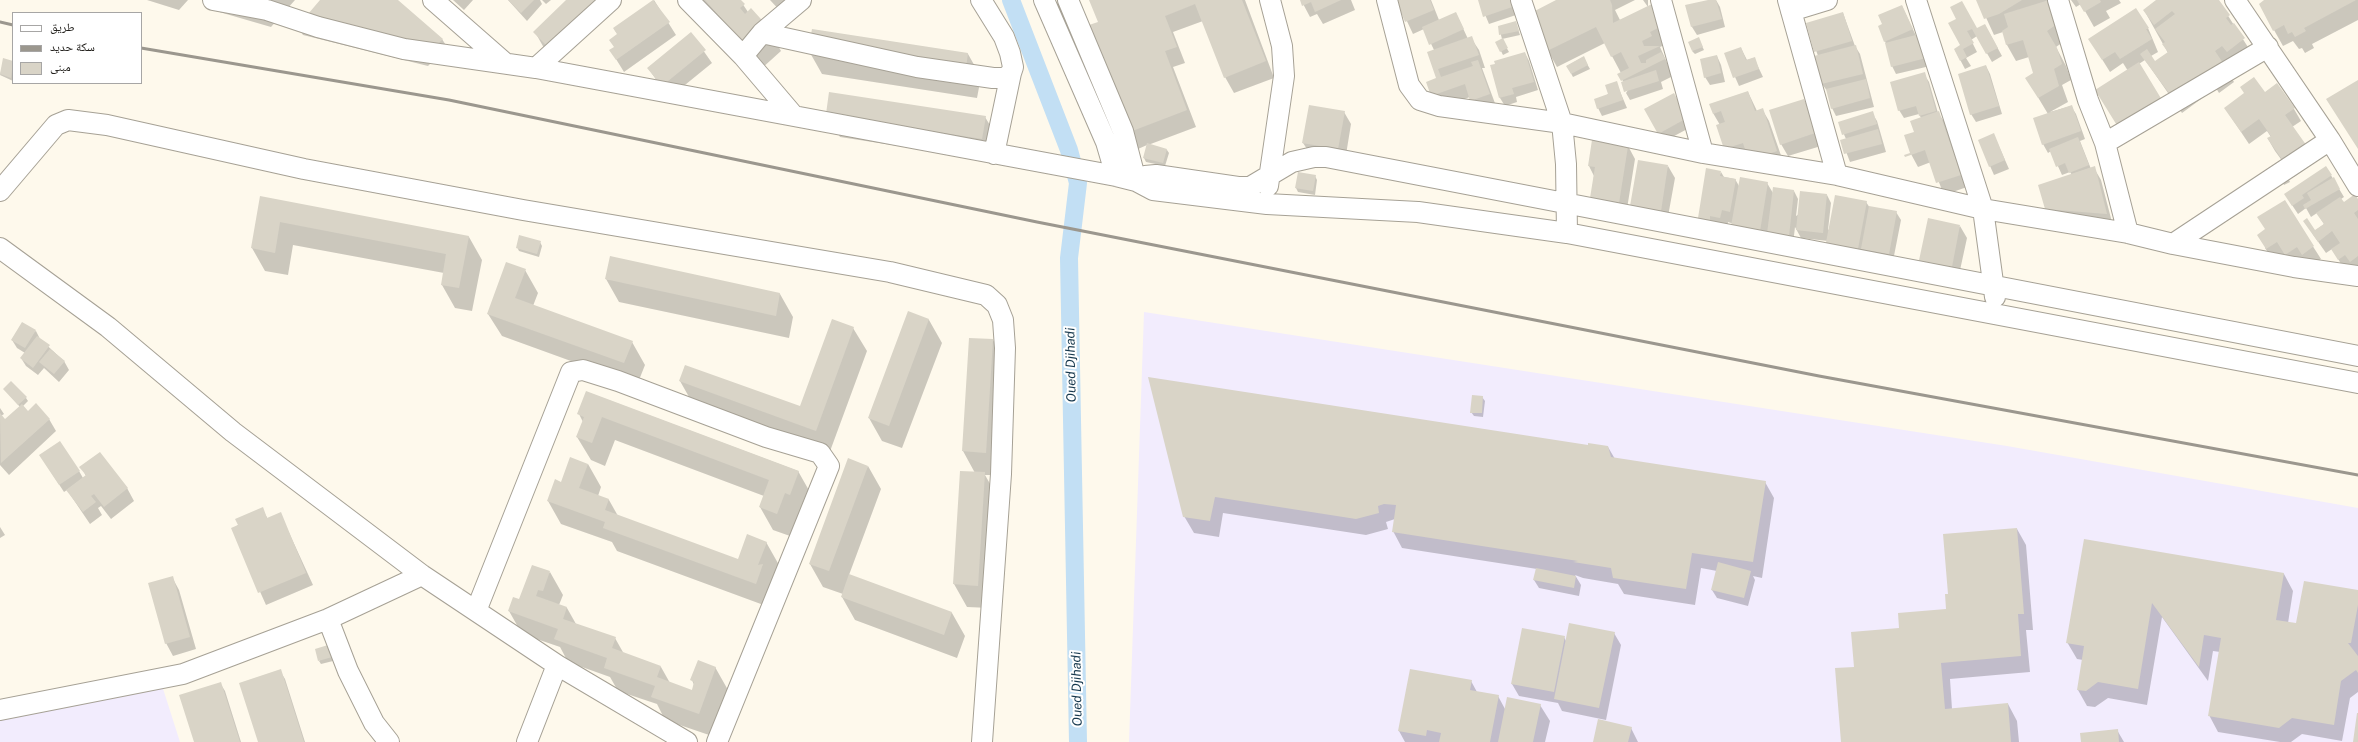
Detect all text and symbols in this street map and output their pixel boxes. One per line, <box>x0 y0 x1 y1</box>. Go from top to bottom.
legend <box>12 12 142 84</box>
text: طريق <box>50 20 75 34</box>
text: سكة حديد <box>50 40 95 54</box>
text: مبنى <box>50 60 71 74</box>
water label: Oued Djihadi <box>1063 328 1079 402</box>
water label: Oued Djihadi <box>1069 652 1085 726</box>

